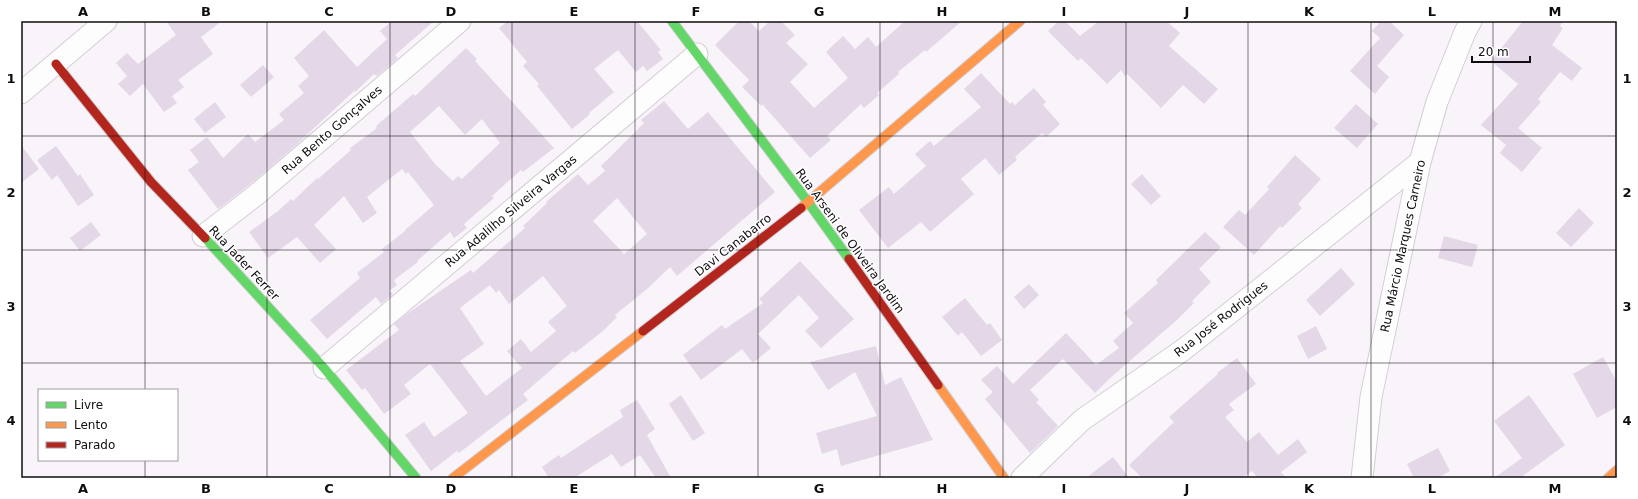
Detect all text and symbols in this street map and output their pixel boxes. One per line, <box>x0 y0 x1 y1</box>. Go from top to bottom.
text: A <box>78 4 88 19</box>
text: B <box>201 4 211 19</box>
text: C <box>324 4 334 19</box>
text: D <box>446 4 457 19</box>
text: E <box>570 4 578 19</box>
text: F <box>692 4 700 19</box>
text: G <box>814 4 824 19</box>
text: H <box>937 4 947 19</box>
text: I <box>1062 4 1066 19</box>
text: J <box>1184 4 1189 19</box>
text: K <box>1304 4 1315 19</box>
text: L <box>1428 4 1436 19</box>
text: M <box>1549 4 1561 19</box>
scale bar <box>1472 38 1530 64</box>
text: 20 m <box>1478 45 1509 59</box>
text: 1 <box>6 71 16 86</box>
text: 1 <box>1622 71 1632 86</box>
street label: Rua Bento Gonçalves <box>279 83 385 177</box>
street label: Rua Adalilho Silveira Vargas <box>442 152 580 270</box>
street label: Rua Márcio Marques Carneiro <box>1378 158 1428 334</box>
street label: Rua Arseni de Oliveira Jardim <box>793 166 907 316</box>
text: 2 <box>6 185 16 200</box>
text: 2 <box>1622 185 1632 200</box>
street label: Davi Canabarro <box>692 211 774 279</box>
street label: Rua Jader Ferrer <box>206 223 282 303</box>
street label: Rua José Rodrigues <box>1171 278 1271 360</box>
text: 3 <box>6 299 16 314</box>
text: 3 <box>1622 299 1632 314</box>
legend <box>38 389 178 461</box>
text: Livre <box>74 398 103 412</box>
text: 4 <box>6 413 16 428</box>
text: 4 <box>1622 413 1632 428</box>
text: Lento <box>74 418 108 432</box>
text: Parado <box>74 438 115 452</box>
text: A <box>78 481 88 496</box>
text: B <box>201 481 211 496</box>
text: C <box>324 481 334 496</box>
text: D <box>446 481 457 496</box>
text: E <box>570 481 578 496</box>
text: F <box>692 481 700 496</box>
text: G <box>814 481 824 496</box>
text: H <box>937 481 947 496</box>
text: I <box>1062 481 1066 496</box>
text: J <box>1184 481 1189 496</box>
text: K <box>1304 481 1315 496</box>
text: L <box>1428 481 1436 496</box>
text: M <box>1549 481 1561 496</box>

